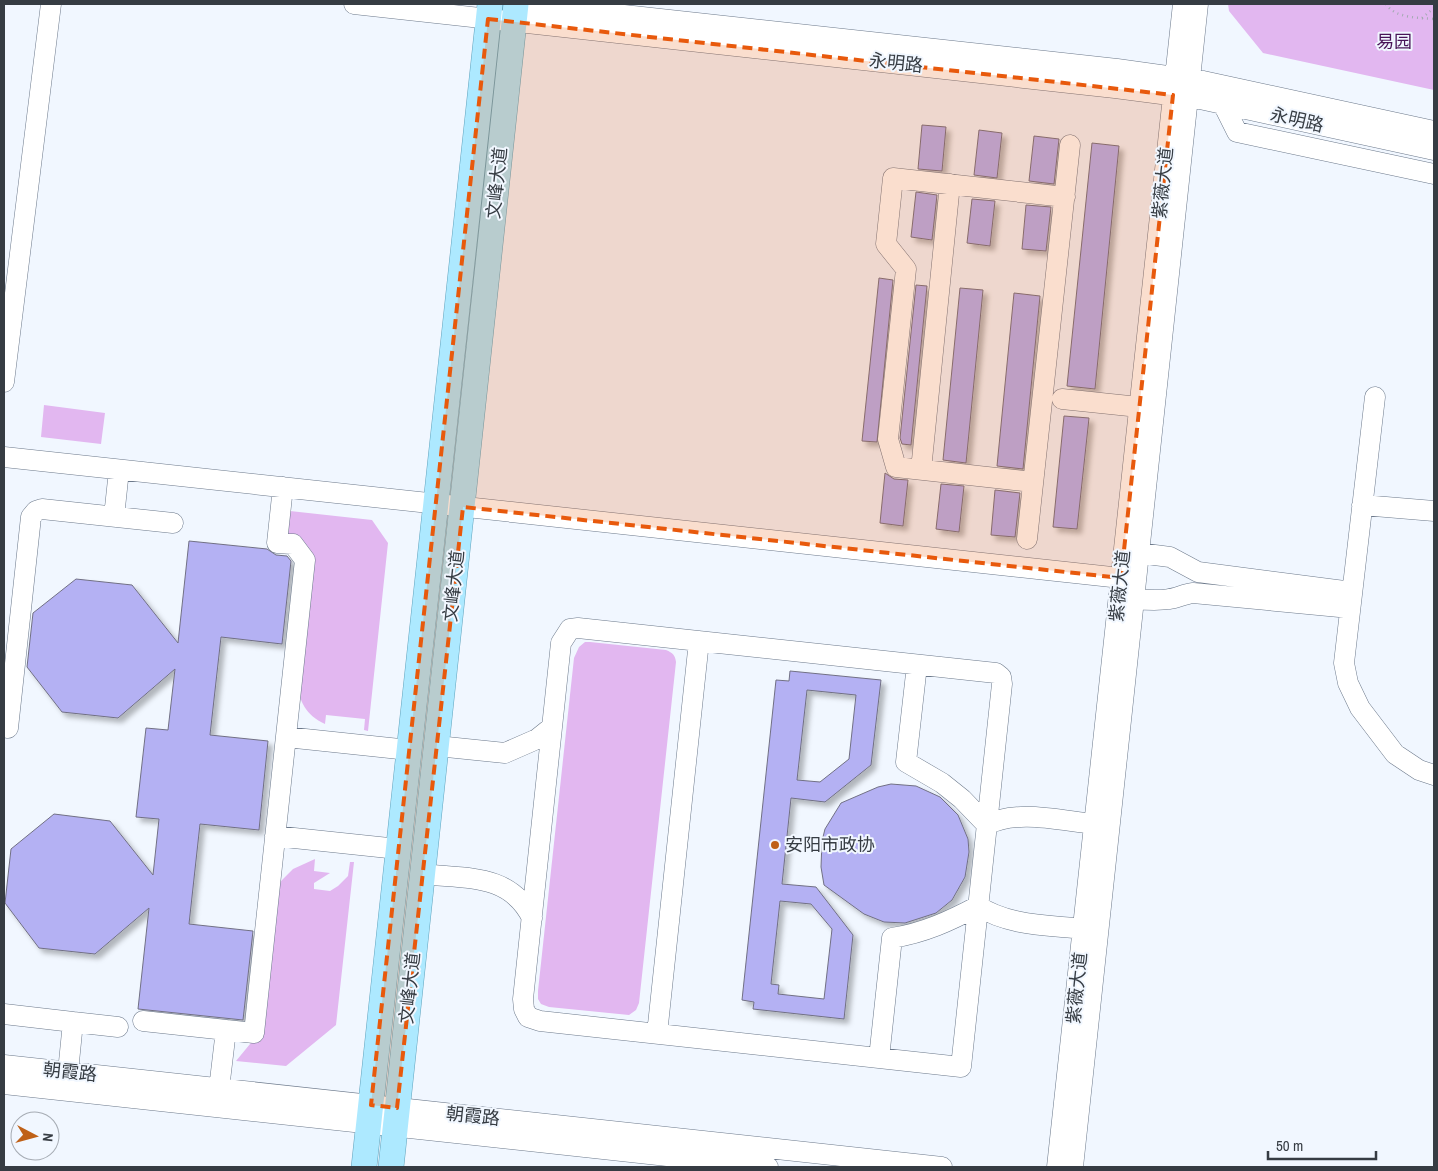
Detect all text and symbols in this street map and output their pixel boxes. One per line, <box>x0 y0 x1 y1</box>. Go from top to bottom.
park label: 易园 <box>1376 29 1412 54</box>
street label: 永明路 <box>868 47 924 78</box>
street label: 永明路 <box>1268 101 1326 138</box>
street label: 文峰大道 <box>480 146 513 220</box>
street label: 紫薇大道 <box>1146 146 1179 220</box>
street label: 文峰大道 <box>437 549 470 623</box>
street label: 紫薇大道 <box>1103 549 1136 623</box>
place label: 安阳市政协 <box>785 832 875 857</box>
marker: 安阳市政协 <box>769 839 781 851</box>
street label: 文峰大道 <box>393 951 426 1025</box>
street label: 紫薇大道 <box>1060 951 1093 1025</box>
street label: 朝霞路 <box>42 1056 98 1087</box>
street label: 朝霞路 <box>445 1100 501 1131</box>
north arrow <box>10 1111 60 1161</box>
scale bar <box>1268 1128 1376 1160</box>
text: N <box>39 1132 57 1142</box>
text: 50 m <box>1276 1135 1303 1156</box>

